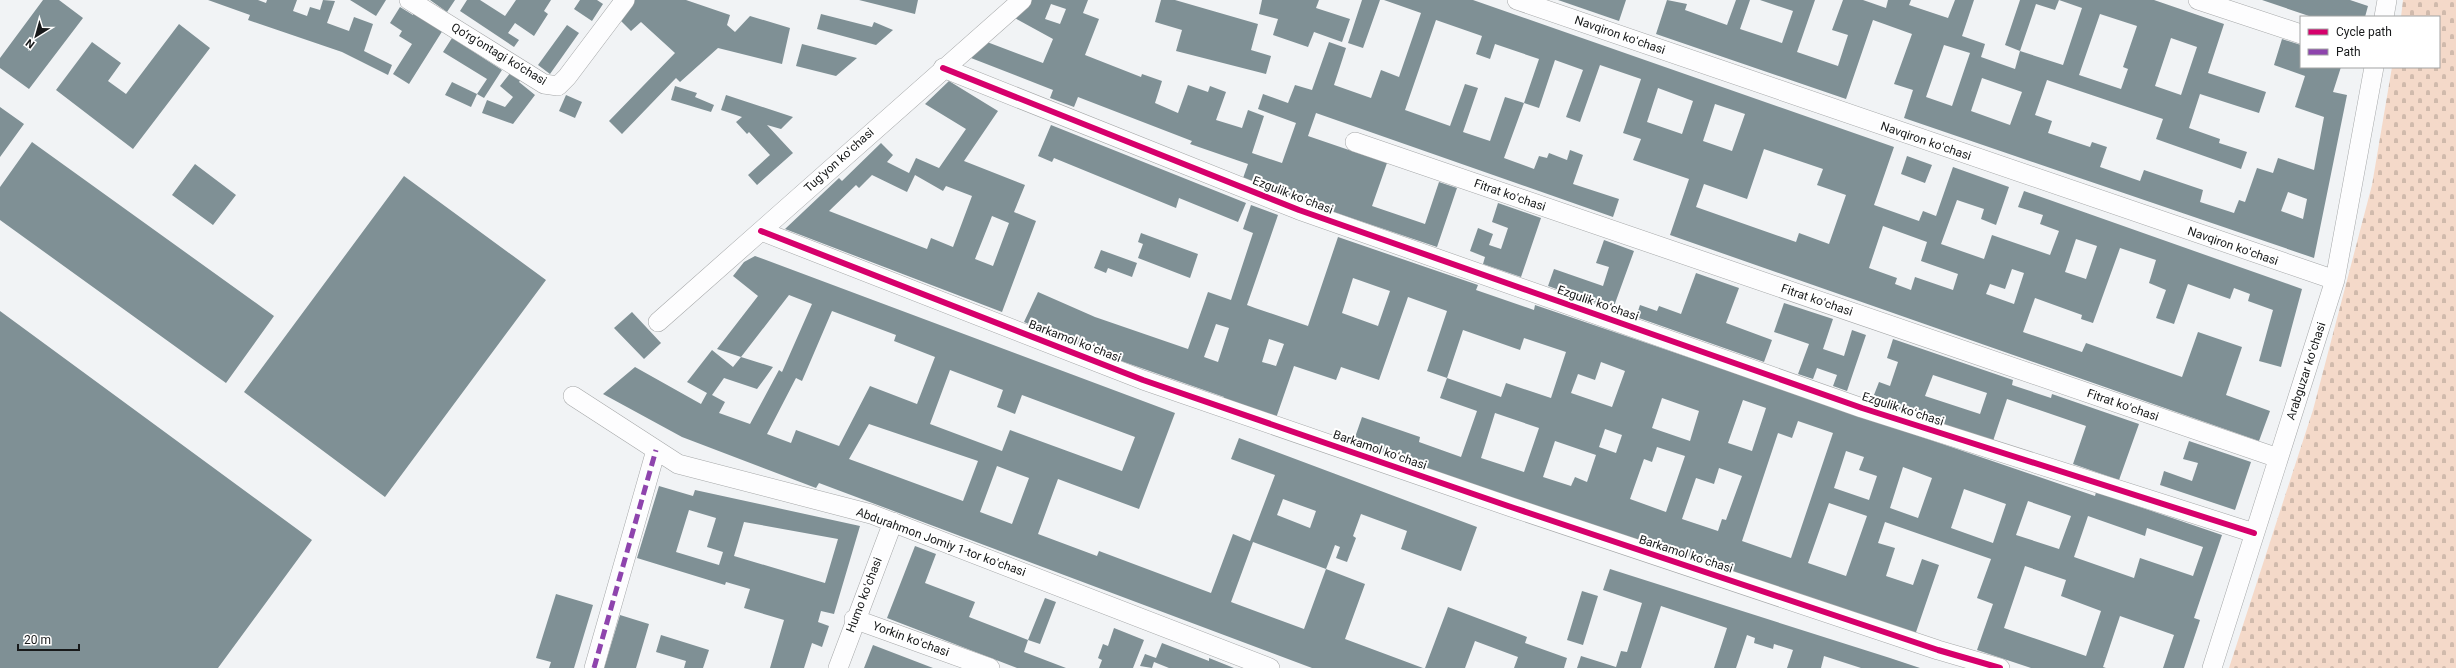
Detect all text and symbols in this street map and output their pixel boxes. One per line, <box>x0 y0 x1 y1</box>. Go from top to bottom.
street label: Navqiron koʻchasi <box>1573 13 1667 57</box>
north arrow <box>16 16 56 56</box>
legend <box>2300 16 2440 68</box>
street label: Qo‘rg‘ontagi ko‘chasi <box>449 20 549 88</box>
text: Cycle path <box>2336 25 2392 39</box>
text: N <box>23 36 37 51</box>
text: Path <box>2336 45 2361 59</box>
street label: Navqiron koʻchasi <box>1879 119 1973 163</box>
street label: Tugʻyon koʻchasi <box>801 125 877 195</box>
street label: Ezgulik koʻchasi <box>1251 173 1335 217</box>
street label: Fitrat koʻchasi <box>1472 176 1548 214</box>
street label: Navqiron koʻchasi <box>2186 224 2280 268</box>
street label: Fitrat koʻchasi <box>1779 281 1855 319</box>
street label: Ezgulik koʻchasi <box>1556 283 1641 323</box>
street label: Barkamol koʻchasi <box>1027 317 1123 365</box>
street label: Arabguzar koʻchasi <box>2284 320 2328 422</box>
street label: Fitrat koʻchasi <box>2085 386 2161 424</box>
street label: Ezgulik koʻchasi <box>1860 389 1946 429</box>
street label: Barkamol koʻchasi <box>1331 427 1429 473</box>
street label: Abdurahmon Jomiy 1-tor koʻchasi <box>854 505 1028 579</box>
street label: Barkamol koʻchasi <box>1637 532 1735 576</box>
street label: Humo koʻchasi <box>843 555 885 635</box>
street label: Yorkin koʻchasi <box>871 619 951 659</box>
scale bar <box>18 626 79 652</box>
text: 20 m <box>24 633 51 647</box>

